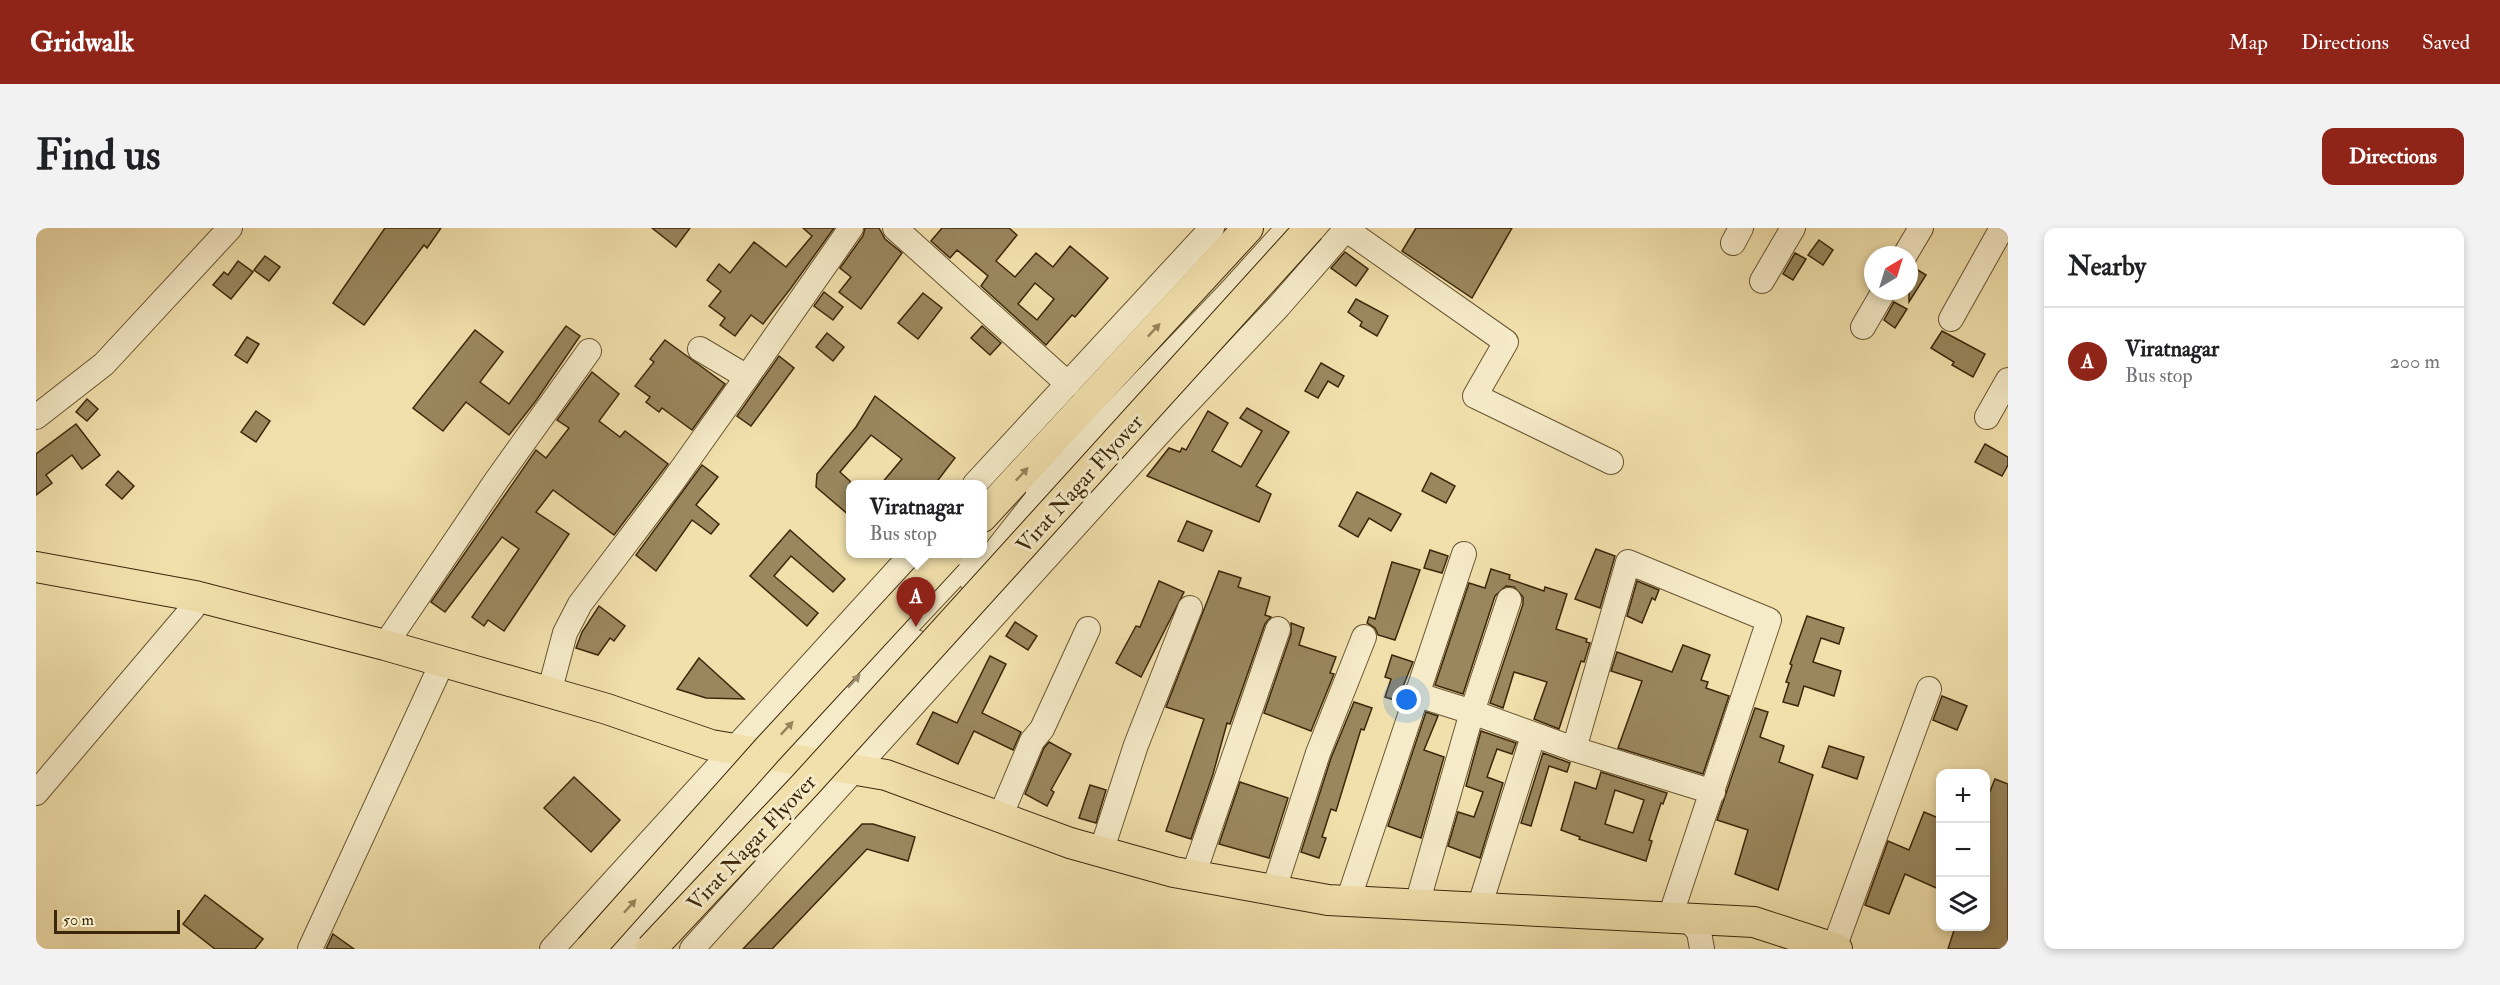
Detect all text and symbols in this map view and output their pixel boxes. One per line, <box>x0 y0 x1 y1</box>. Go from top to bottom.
text: Gridwalk <box>30 25 134 60</box>
text: Map <box>2228 29 2268 56</box>
text: Directions <box>2301 29 2389 56</box>
text: Saved <box>2422 29 2470 56</box>
button: Directions <box>2322 128 2464 185</box>
text: Find us <box>36 130 160 182</box>
north arrow <box>1864 246 1918 300</box>
text: Nearby <box>2068 251 2146 283</box>
one-way arrow <box>1147 323 1161 338</box>
text: Viratnagar <box>2125 335 2219 363</box>
text: A <box>2081 349 2094 374</box>
text: 200 m <box>2390 349 2440 374</box>
text: Bus stop <box>2125 363 2193 388</box>
street label: Virat Nagar Flyover <box>1010 408 1150 559</box>
one-way arrow <box>1015 466 1029 481</box>
popup <box>846 480 987 558</box>
text: Viratnagar <box>869 493 964 521</box>
text: Bus stop <box>869 521 937 546</box>
pin: A <box>896 578 936 627</box>
one-way arrow <box>847 674 861 688</box>
your location <box>1392 685 1421 714</box>
one-way arrow <box>780 721 793 736</box>
street label: Virat Nagar Flyover <box>681 768 823 917</box>
map controls <box>1936 769 1990 931</box>
button: + <box>1936 769 1990 823</box>
button: − <box>1936 823 1990 877</box>
button: layers <box>1936 877 1990 931</box>
one-way arrow <box>623 898 637 913</box>
scale bar <box>54 907 180 934</box>
text: 50 m <box>63 910 94 930</box>

